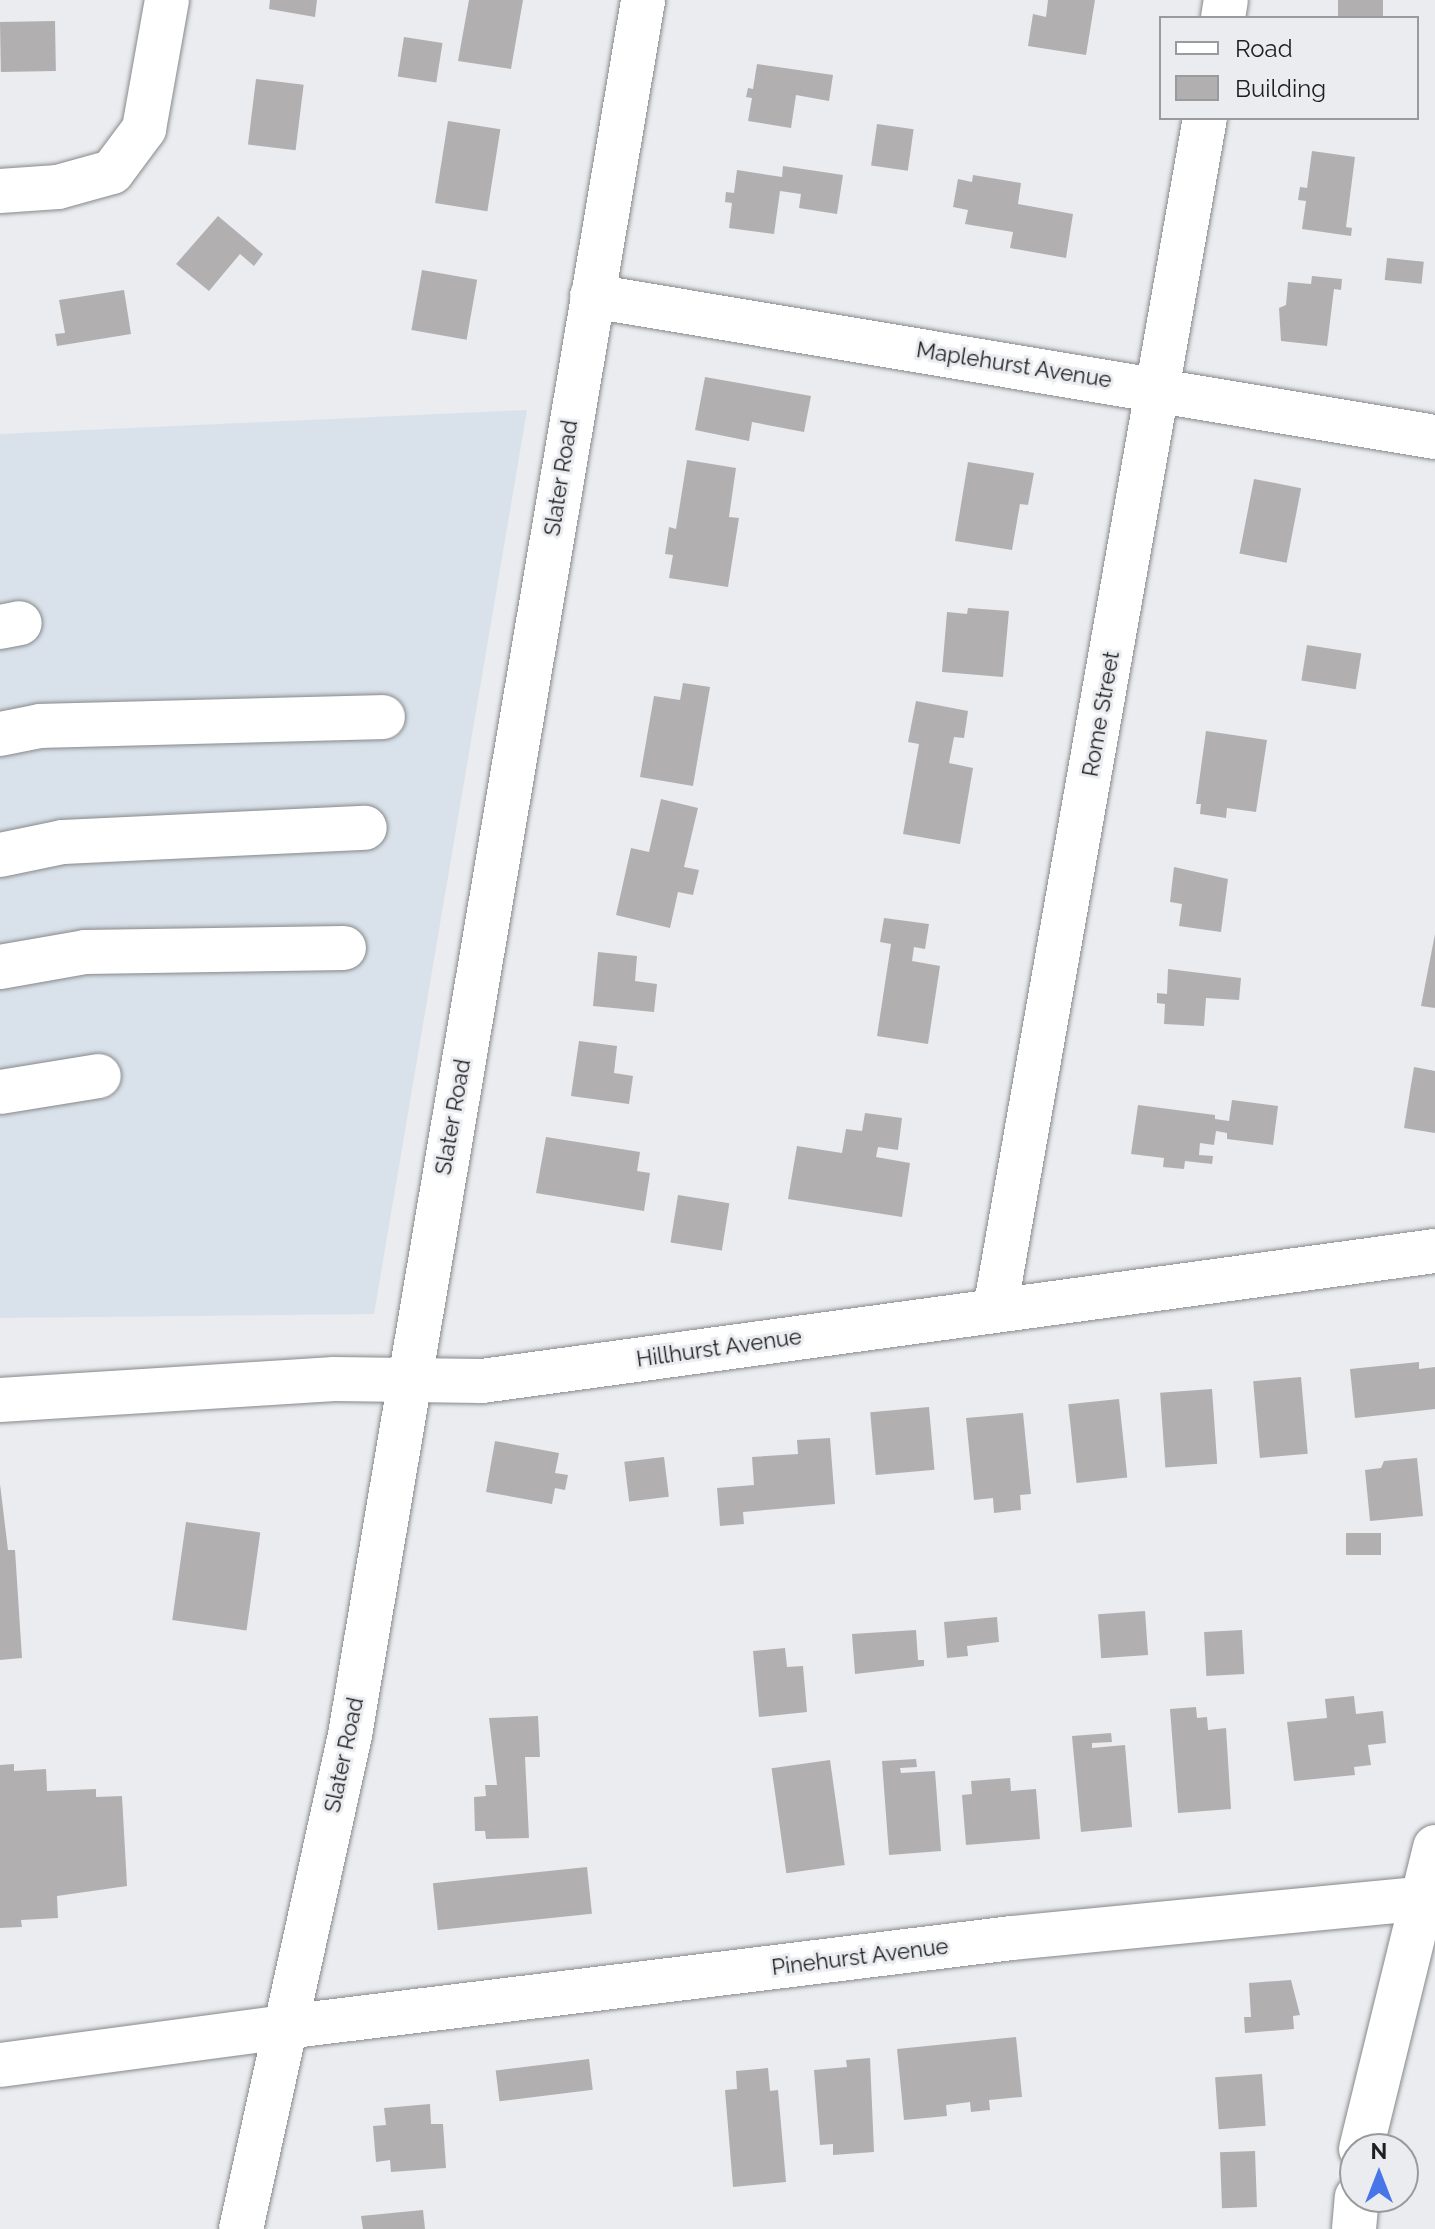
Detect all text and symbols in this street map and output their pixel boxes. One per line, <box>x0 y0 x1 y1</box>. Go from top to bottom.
legend <box>1159 16 1419 120</box>
text: Road <box>1235 34 1293 63</box>
text: Building <box>1235 74 1326 103</box>
street label: Maplehurst Avenue <box>914 336 1114 394</box>
street label: Slater Road <box>539 418 583 538</box>
street label: Rome Street <box>1077 649 1125 779</box>
street label: Slater Road <box>430 1057 476 1177</box>
street label: Hillhurst Avenue <box>634 1323 804 1373</box>
street label: Slater Road <box>319 1695 369 1815</box>
street label: Pinehurst Avenue <box>770 1933 950 1981</box>
north arrow <box>1339 2133 1419 2213</box>
text: N <box>1371 2138 1387 2164</box>

